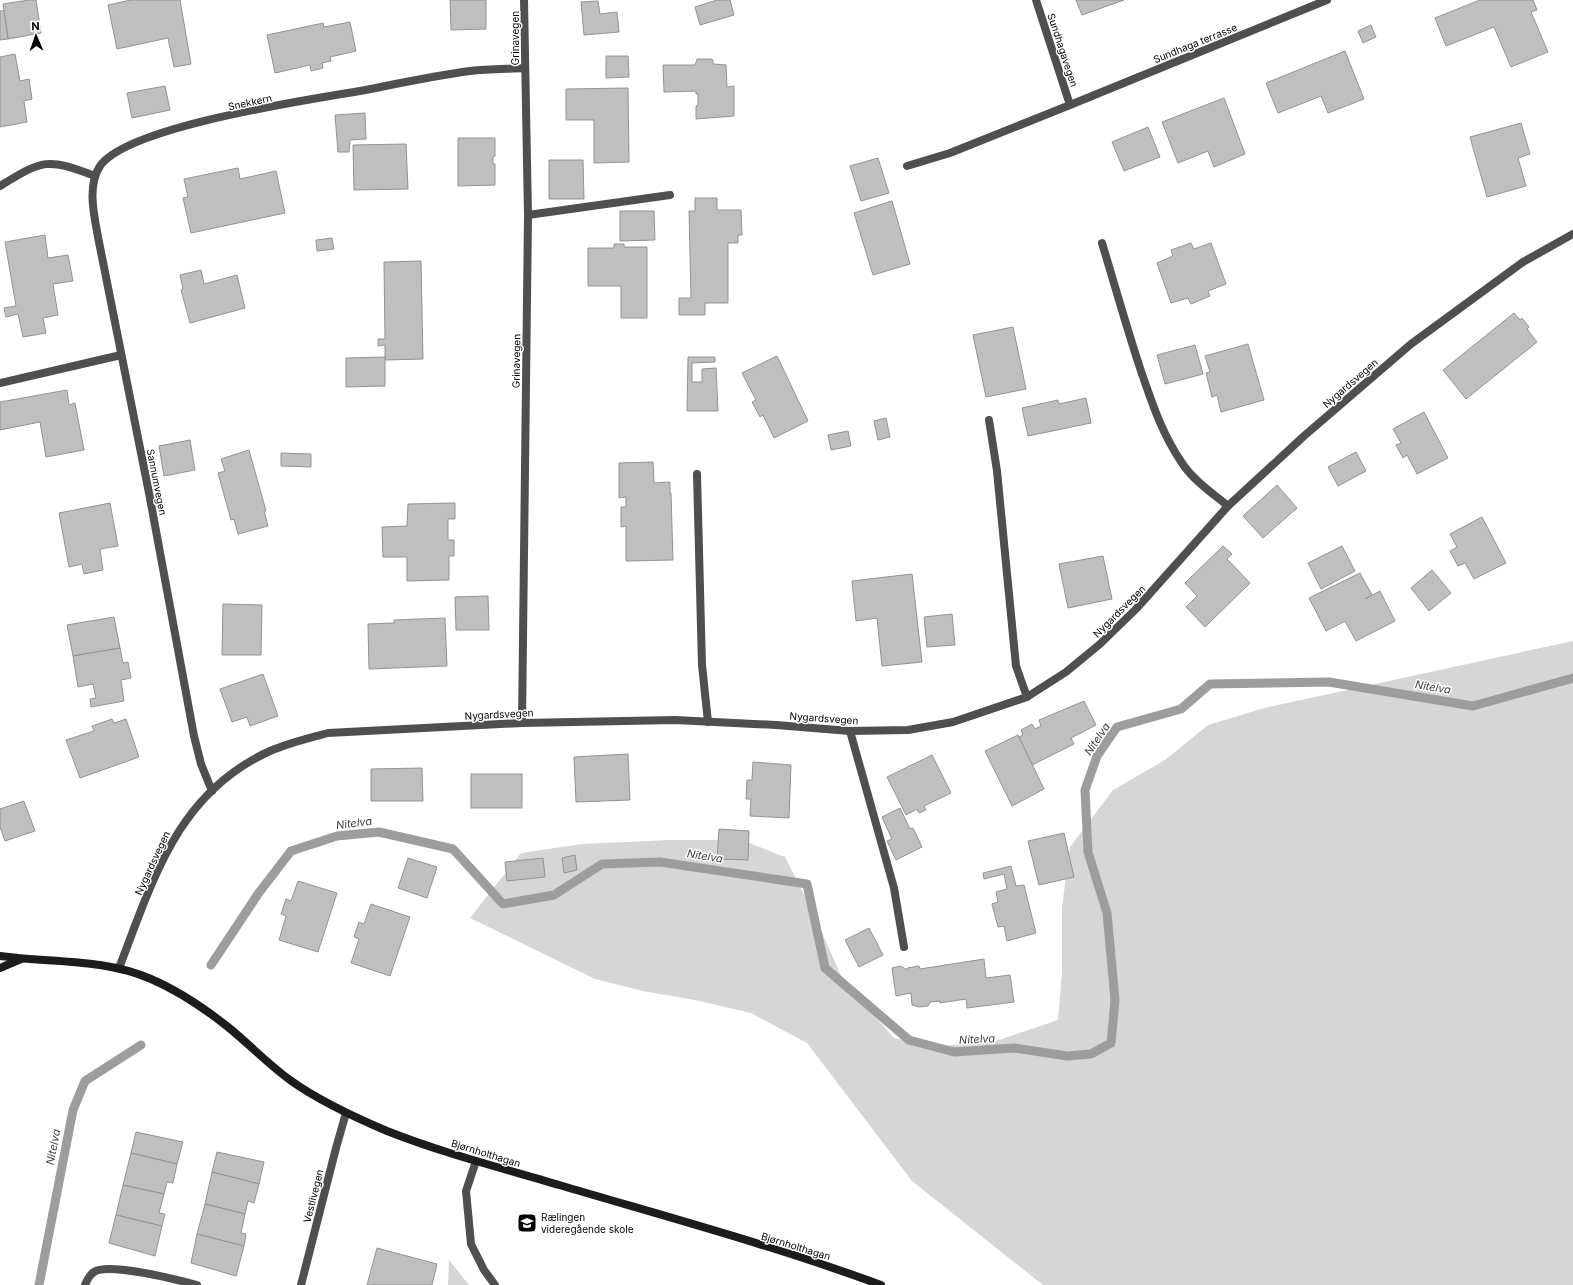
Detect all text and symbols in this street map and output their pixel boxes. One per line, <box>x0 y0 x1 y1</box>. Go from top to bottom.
street label: Grinavegen <box>509 11 521 65</box>
street label: Sundhagavegen <box>1045 12 1081 88</box>
north arrow <box>16 16 56 56</box>
text: N <box>31 19 40 33</box>
street label: Sundhaga terrasse <box>1151 21 1239 65</box>
street label: Snekkern <box>227 91 273 113</box>
street label: Grinavegen <box>510 334 522 388</box>
street label: Nygardsvegen <box>1320 356 1380 410</box>
street label: Sannumvegen <box>145 448 169 516</box>
street label: Nygardsvegen <box>1090 582 1148 640</box>
water label: Nitelva <box>1414 677 1452 697</box>
street label: Nygardsvegen <box>464 706 534 722</box>
street label: Nygardsvegen <box>789 710 859 726</box>
water label: Nitelva <box>1081 720 1113 758</box>
water label: Nitelva <box>335 814 373 832</box>
street label: Nygardsvegen <box>132 829 172 897</box>
water label: Nitelva <box>686 846 724 866</box>
water label: Nitelva <box>959 1031 996 1047</box>
water label: Nitelva <box>43 1128 63 1166</box>
street label: Bjørnholthagan <box>450 1137 522 1169</box>
street label: Vestlivegen <box>301 1168 325 1224</box>
place label: Rælingen videregående skole <box>541 1211 634 1235</box>
school or university icon: Rælingen videregående skole <box>516 1212 538 1234</box>
street label: Bjørnholthagan <box>760 1230 832 1262</box>

